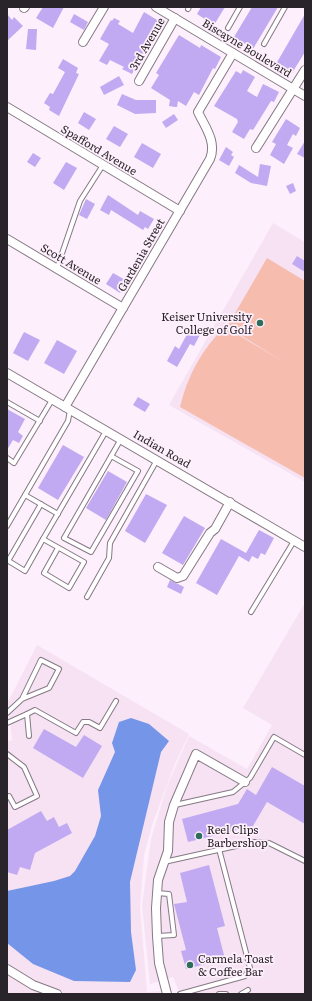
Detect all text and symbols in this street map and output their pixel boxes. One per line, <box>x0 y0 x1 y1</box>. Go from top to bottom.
street label: 3rd Avenue <box>125 14 168 73</box>
street label: Biscayne Boulevard <box>200 14 296 80</box>
street label: Spafford Avenue <box>59 120 141 178</box>
street label: Gardenia Street <box>113 215 168 294</box>
street label: Scott Avenue <box>38 239 105 288</box>
place label: Keiser University College of Golf <box>161 308 253 337</box>
marker: Keiser University College of Golf <box>255 318 265 328</box>
street label: Indian Road <box>131 425 194 471</box>
place label: Reel Clips Barbershop <box>207 821 268 850</box>
marker: Reel Clips Barbershop <box>194 831 204 841</box>
place label: Carmela Toast & Coffee Bar <box>198 950 274 979</box>
marker: Carmela Toast & Coffee Bar <box>185 960 195 970</box>

